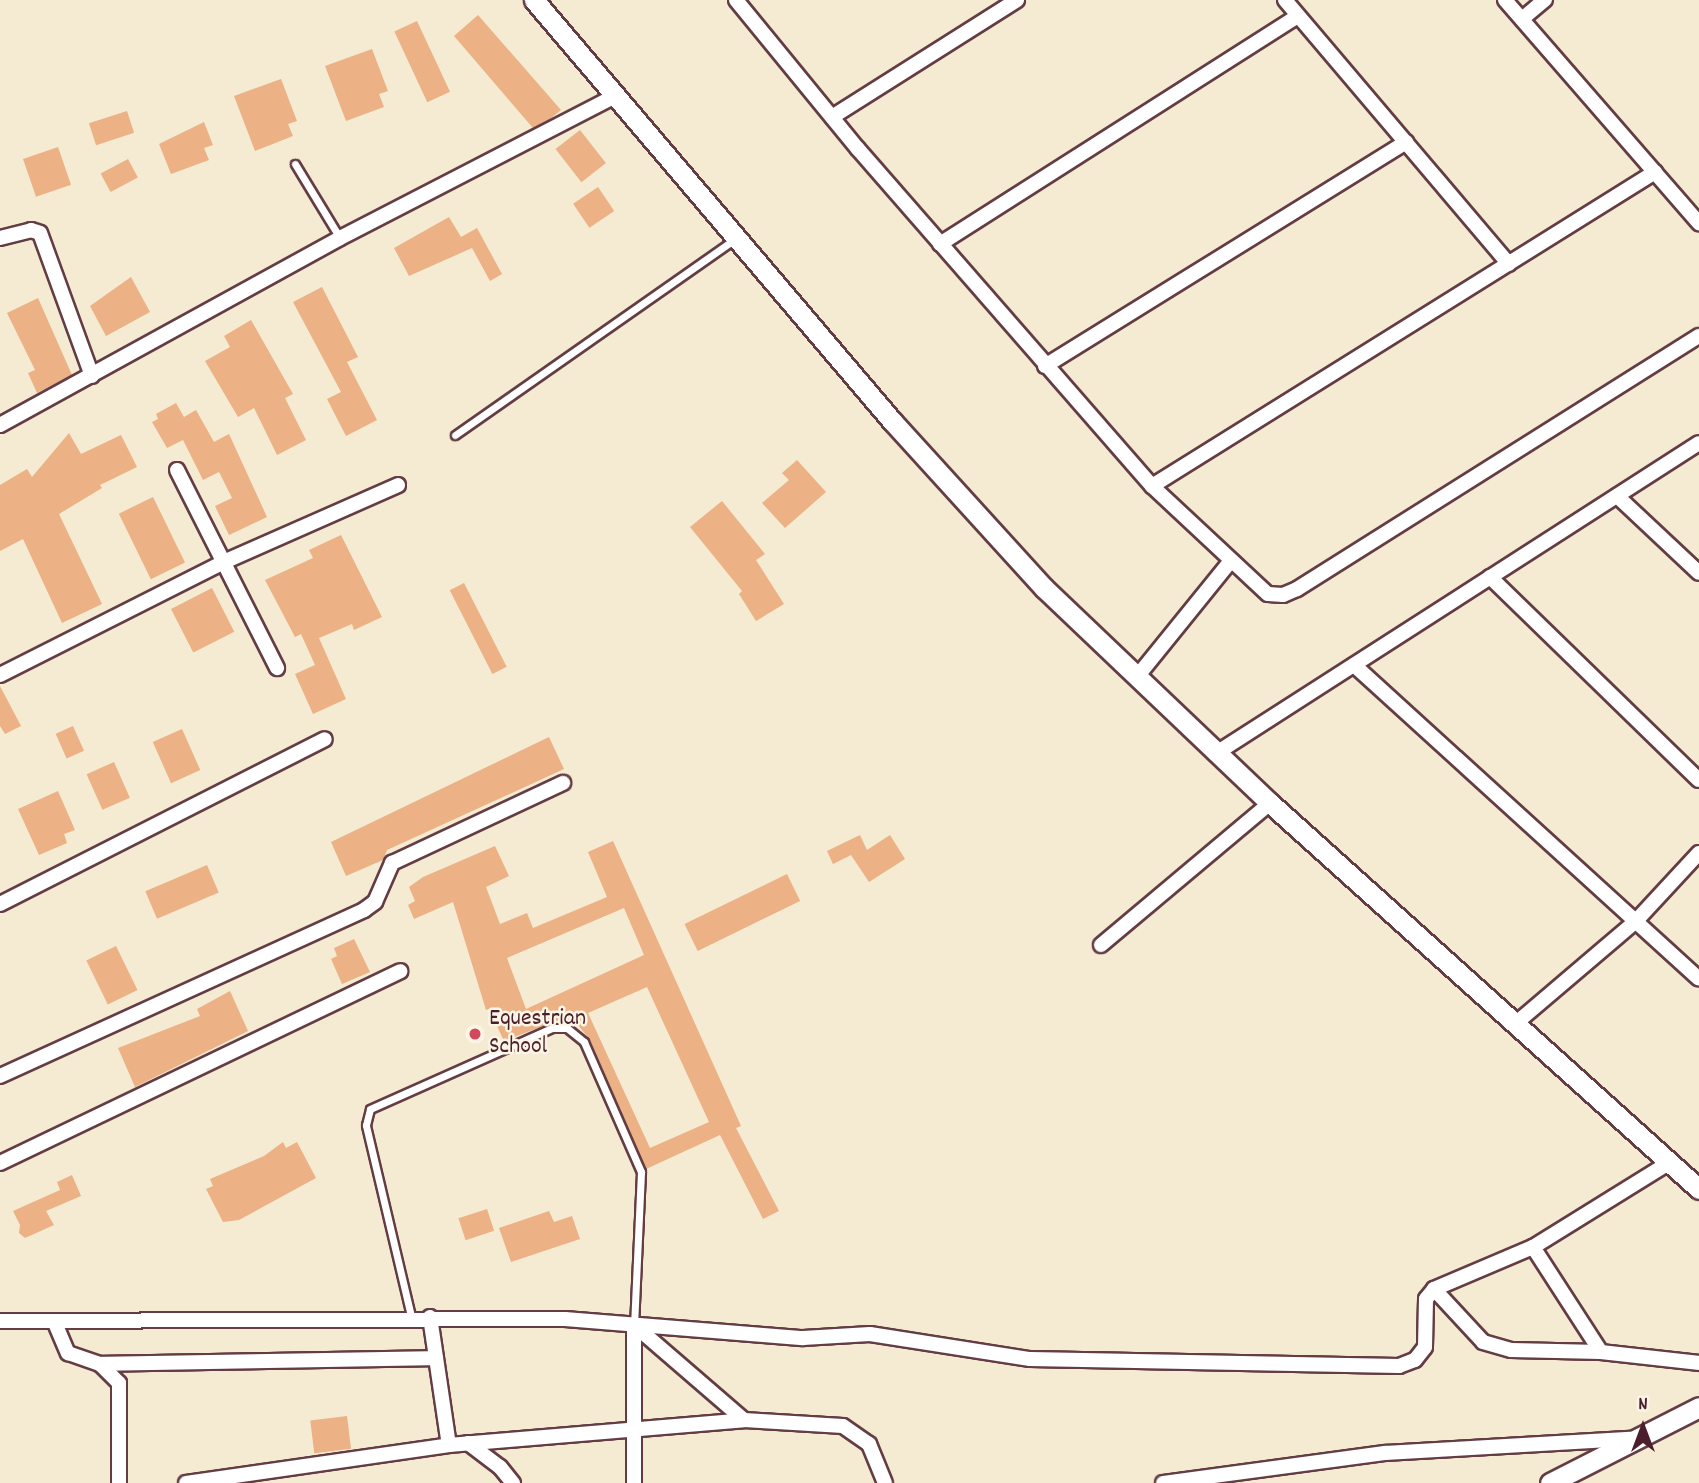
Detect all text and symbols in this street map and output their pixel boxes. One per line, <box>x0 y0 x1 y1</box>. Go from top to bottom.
place label: Equestrian School <box>489 1006 586 1062</box>
marker: Equestrian School <box>467 1026 483 1042</box>
north arrow <box>1608 1392 1678 1462</box>
text: N <box>1638 1392 1648 1419</box>

